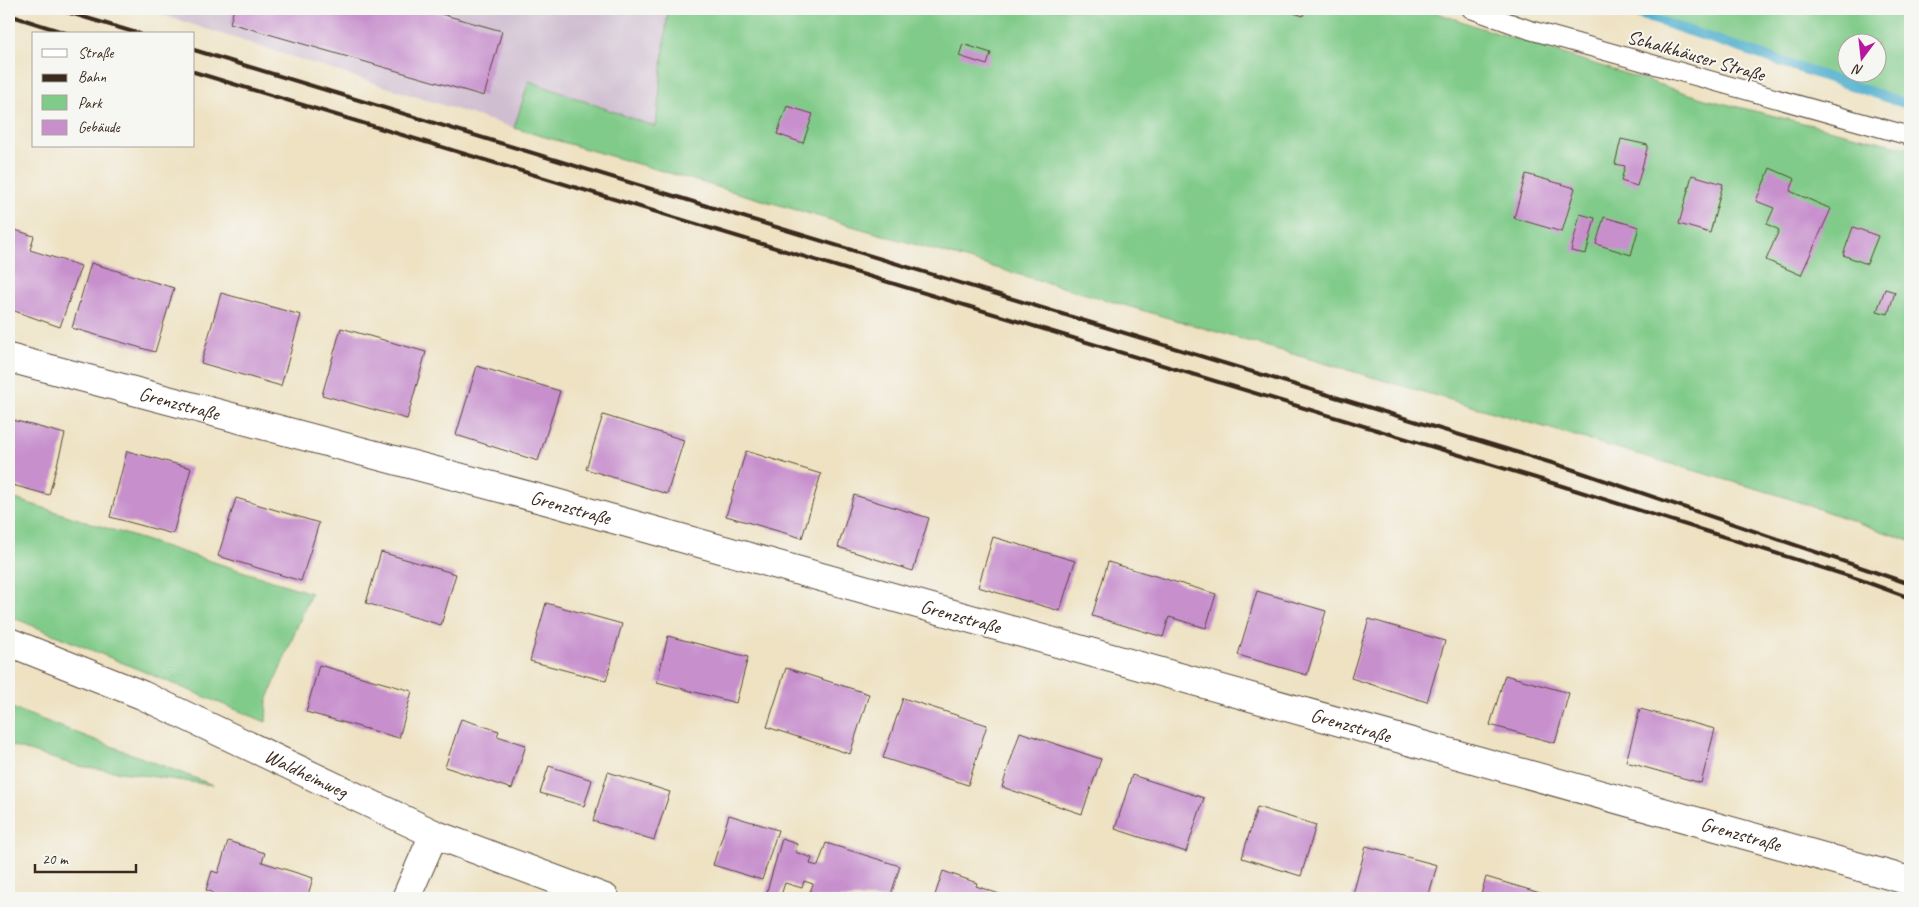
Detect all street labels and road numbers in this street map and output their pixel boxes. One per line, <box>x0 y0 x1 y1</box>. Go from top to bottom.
street label: Schalkhäuser Straße <box>1624 24 1769 87</box>
street label: Grenzstraße <box>136 381 223 427</box>
street label: Grenzstraße <box>528 485 615 531</box>
street label: Grenzstraße <box>918 593 1005 640</box>
street label: Grenzstraße <box>1308 702 1395 749</box>
street label: Waldheimweg <box>260 743 353 805</box>
street label: Grenzstraße <box>1698 811 1785 858</box>

